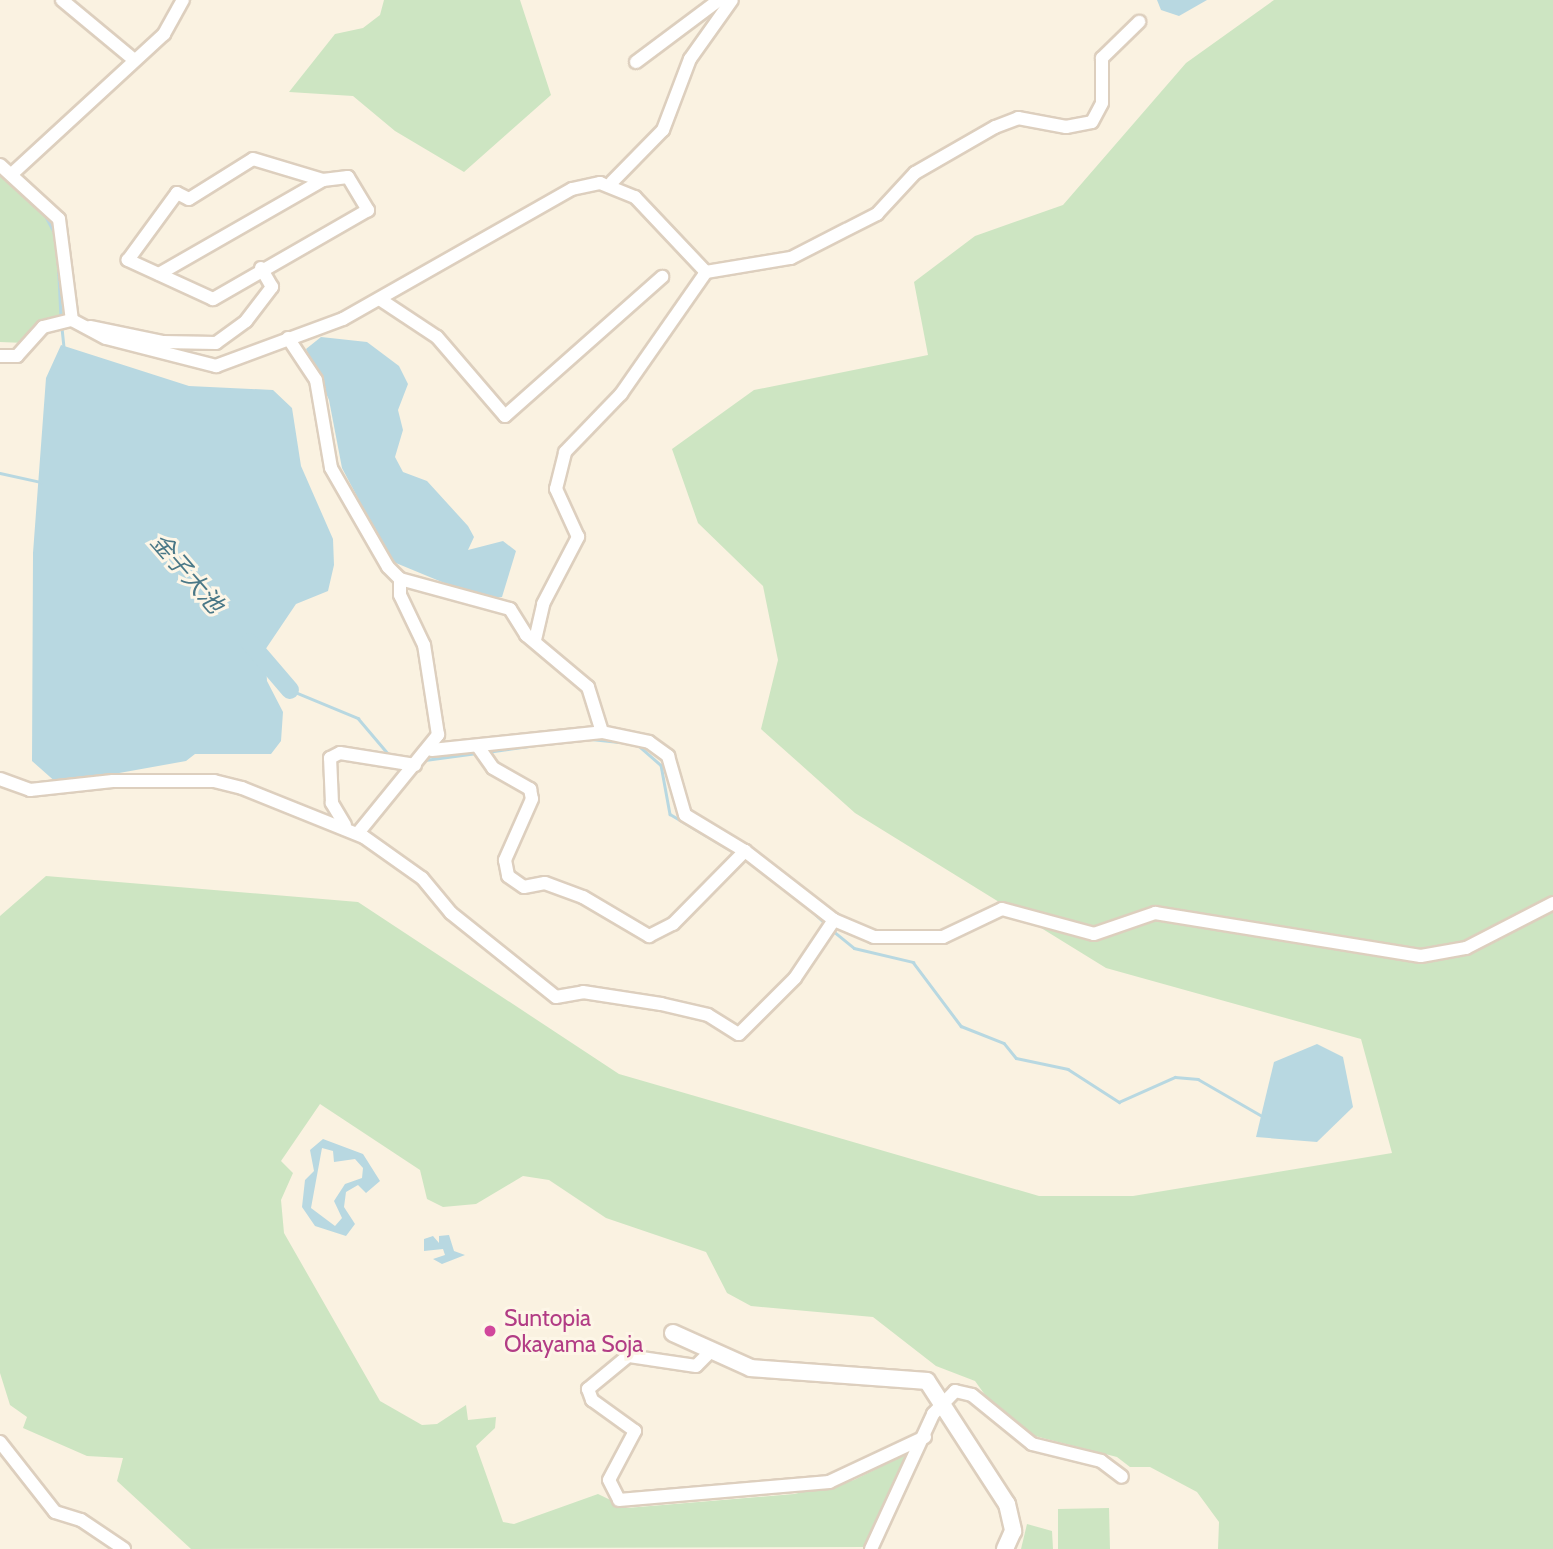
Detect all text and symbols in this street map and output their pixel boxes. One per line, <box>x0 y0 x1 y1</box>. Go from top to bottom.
water label: 金子大池 <box>145 527 229 619</box>
place label: Suntopia Okayama Soja <box>504 1304 643 1358</box>
marker: Suntopia Okayama Soja <box>482 1323 498 1339</box>

